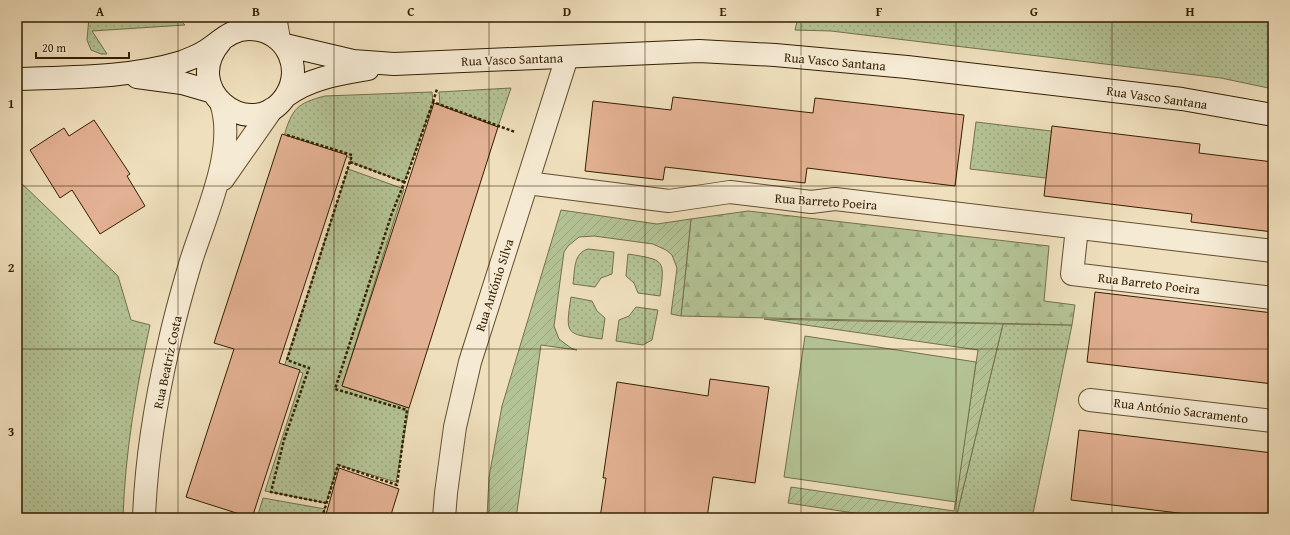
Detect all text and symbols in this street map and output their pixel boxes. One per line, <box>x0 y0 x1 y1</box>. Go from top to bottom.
text: A <box>96 2 105 21</box>
text: B <box>252 2 260 21</box>
text: C <box>407 2 415 21</box>
text: D <box>563 2 571 21</box>
text: E <box>720 2 727 21</box>
text: F <box>876 2 883 21</box>
text: G <box>1030 2 1038 21</box>
text: H <box>1185 2 1195 21</box>
scale bar <box>36 34 129 60</box>
text: 20 m <box>42 39 66 56</box>
street label: Rua Vasco Santana <box>461 48 564 71</box>
street label: Rua Vasco Santana <box>783 48 887 75</box>
street label: Rua Vasco Santana <box>1105 81 1210 114</box>
text: 1 <box>8 94 14 113</box>
street label: Rua Barreto Poeira <box>774 188 879 215</box>
street label: Rua António Silva <box>471 236 519 334</box>
text: 2 <box>8 258 15 277</box>
street label: Rua Barreto Poeira <box>1097 268 1202 299</box>
street label: Rua Beatriz Costa <box>148 313 187 410</box>
street label: Rua António Sacramento <box>1113 393 1250 428</box>
text: 3 <box>8 422 14 441</box>

